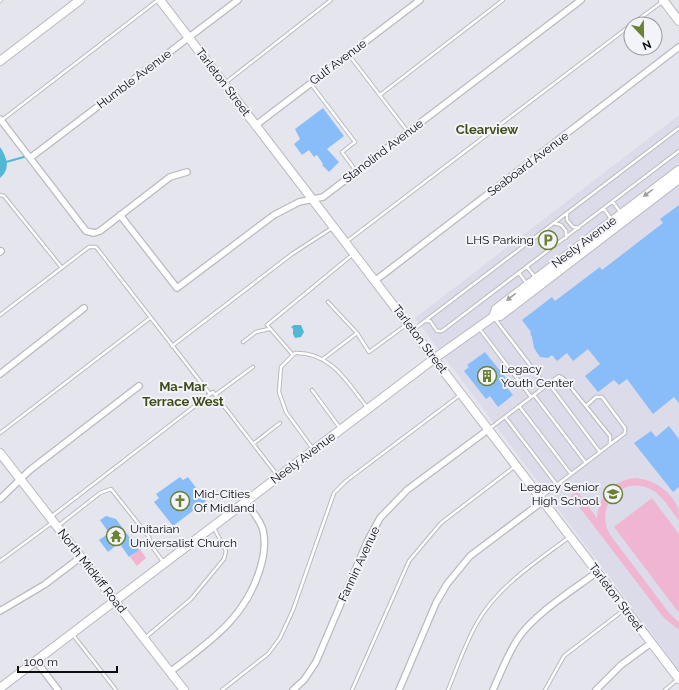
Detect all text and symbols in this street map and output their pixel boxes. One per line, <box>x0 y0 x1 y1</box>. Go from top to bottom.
north arrow <box>623 16 663 56</box>
street label: Gulf Avenue <box>307 36 369 88</box>
text: N <box>640 37 653 52</box>
street label: Tarleton Street <box>193 45 253 119</box>
street label: Humble Avenue <box>94 46 174 112</box>
street label: Stanolind Avenue <box>340 116 426 186</box>
district label: Clearview <box>456 122 518 137</box>
street label: Seaboard Avenue <box>485 129 571 199</box>
one-way arrow <box>643 189 653 197</box>
street label: Neely Avenue <box>549 213 619 271</box>
parking icon: LHS Parking <box>537 229 559 251</box>
place label: LHS Parking <box>466 233 534 247</box>
one-way arrow <box>506 293 517 302</box>
street label: Tarleton Street <box>390 302 450 376</box>
place label: Legacy Youth Center <box>501 362 574 390</box>
building icon: Legacy Youth Center <box>476 365 498 387</box>
district label: Ma-Mar Terrace West <box>142 379 224 409</box>
street label: Neely Avenue <box>268 429 338 487</box>
place label: Legacy Senior High School <box>520 480 600 508</box>
school or university icon: Legacy Senior High School <box>602 483 624 505</box>
place label: Mid-Cities Of Midland <box>194 487 255 515</box>
church icon: Mid-Cities Of Midland <box>169 490 191 512</box>
place label: Unitarian Universalist Church <box>130 522 237 550</box>
street label: Fannin Avenue <box>335 524 383 604</box>
temple icon: Unitarian Universalist Church <box>105 525 127 547</box>
street label: North Midkiff Road <box>55 526 129 616</box>
street label: Tarleton Street <box>586 560 646 634</box>
scale bar <box>18 648 117 674</box>
text: 100 m <box>24 655 58 669</box>

